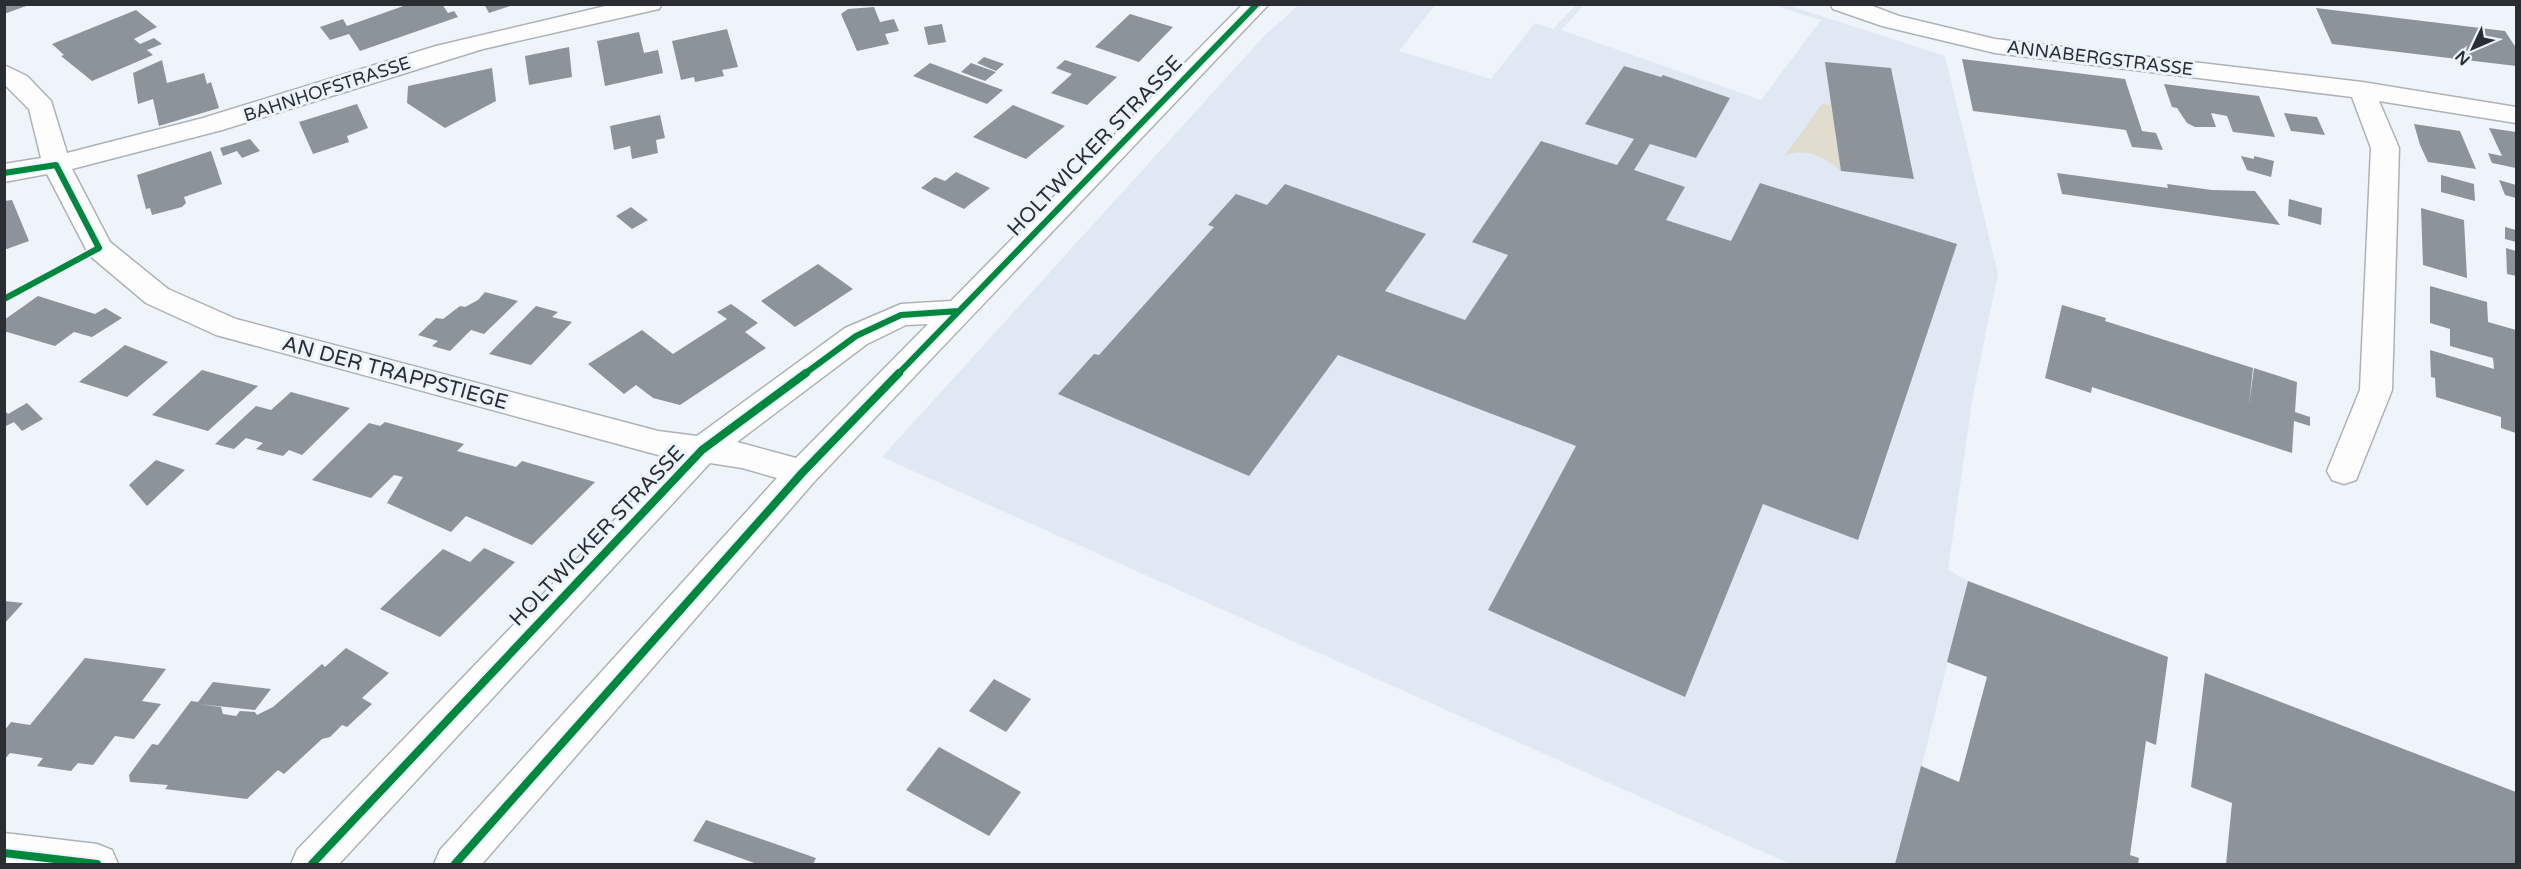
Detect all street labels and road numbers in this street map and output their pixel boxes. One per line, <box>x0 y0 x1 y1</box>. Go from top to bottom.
street label: ANNABERGSTRASSE <box>2006 36 2194 80</box>
street label: HOLTWICKER STRASSE <box>1002 51 1188 241</box>
street label: BAHNHOFSTRASSE <box>241 52 413 126</box>
street label: AN DER TRAPPSTIEGE <box>279 331 511 415</box>
street label: HOLTWICKER STRASSE <box>504 441 690 631</box>

